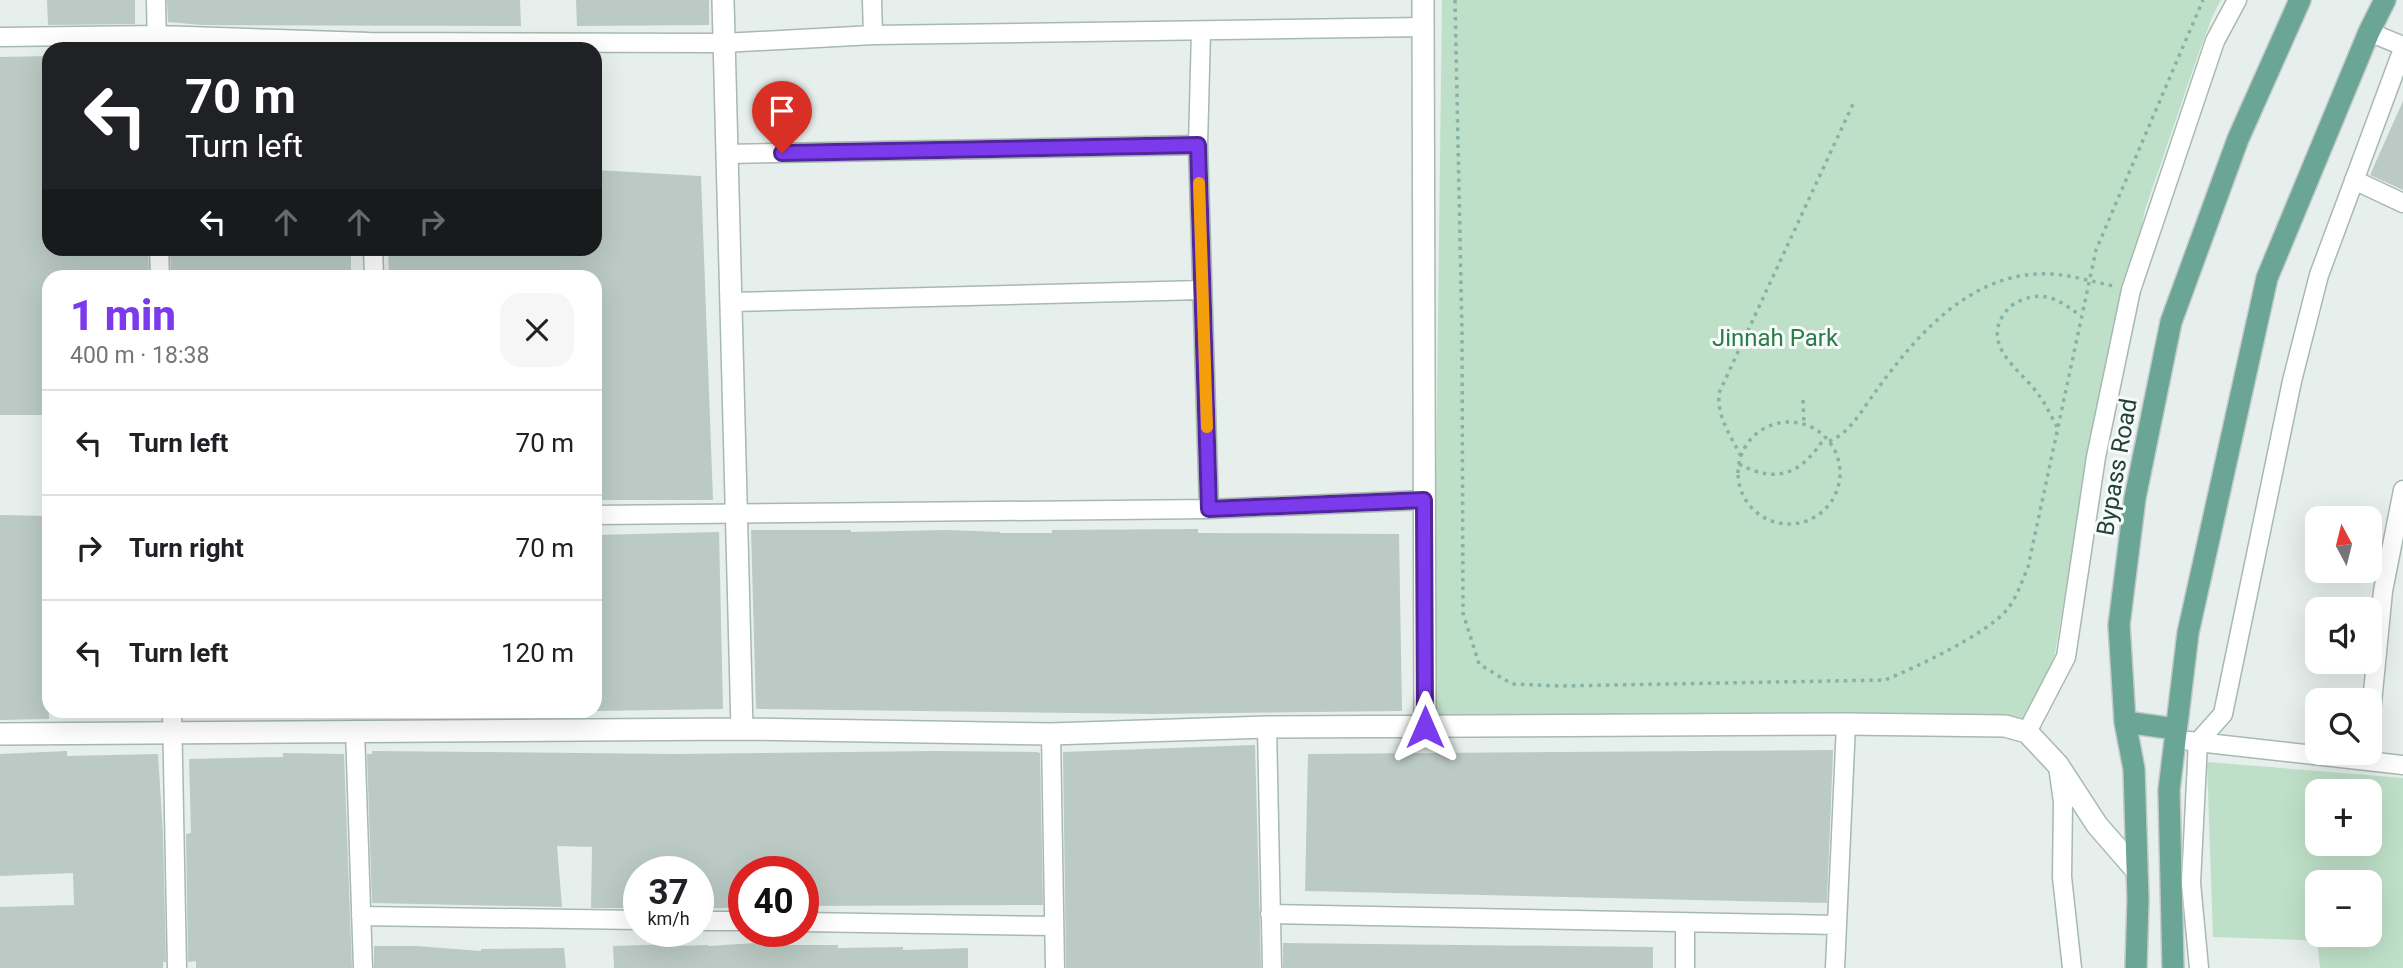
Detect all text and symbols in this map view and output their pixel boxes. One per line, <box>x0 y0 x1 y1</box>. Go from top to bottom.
text: 70 m <box>185 68 296 125</box>
icon: left <box>70 70 161 161</box>
pin <box>752 81 812 153</box>
icon: arrive <box>763 92 801 130</box>
text: Turn left <box>185 127 303 165</box>
icon: left <box>194 203 232 241</box>
icon: ahead <box>267 203 305 241</box>
icon: ahead <box>340 203 378 241</box>
icon: right <box>413 203 451 241</box>
text: 1 min <box>70 291 176 340</box>
button: close <box>500 293 574 367</box>
park label: Jinnah Park <box>1712 324 1839 352</box>
text: 400 m · 18:38 <box>70 342 209 369</box>
street label: Bypass Road <box>2091 396 2143 538</box>
icon: left <box>70 424 108 462</box>
text: Turn left <box>129 428 228 458</box>
text: 70 m <box>516 428 574 458</box>
north arrow <box>2305 506 2382 583</box>
map controls <box>2305 506 2382 947</box>
icon: right <box>70 529 108 567</box>
text: Turn right <box>129 533 244 563</box>
text: 70 m <box>516 533 574 563</box>
button: sound <box>2305 597 2382 674</box>
icon: left <box>70 634 108 672</box>
text: Turn left <box>129 638 228 668</box>
text: 120 m <box>501 638 574 668</box>
button: search <box>2305 688 2382 765</box>
position arrow <box>1388 690 1462 764</box>
button: + <box>2305 779 2382 856</box>
speed limit sign: 40 <box>728 856 819 947</box>
button: − <box>2305 870 2382 947</box>
text: 37 <box>648 872 689 913</box>
text: km/h <box>647 908 690 929</box>

